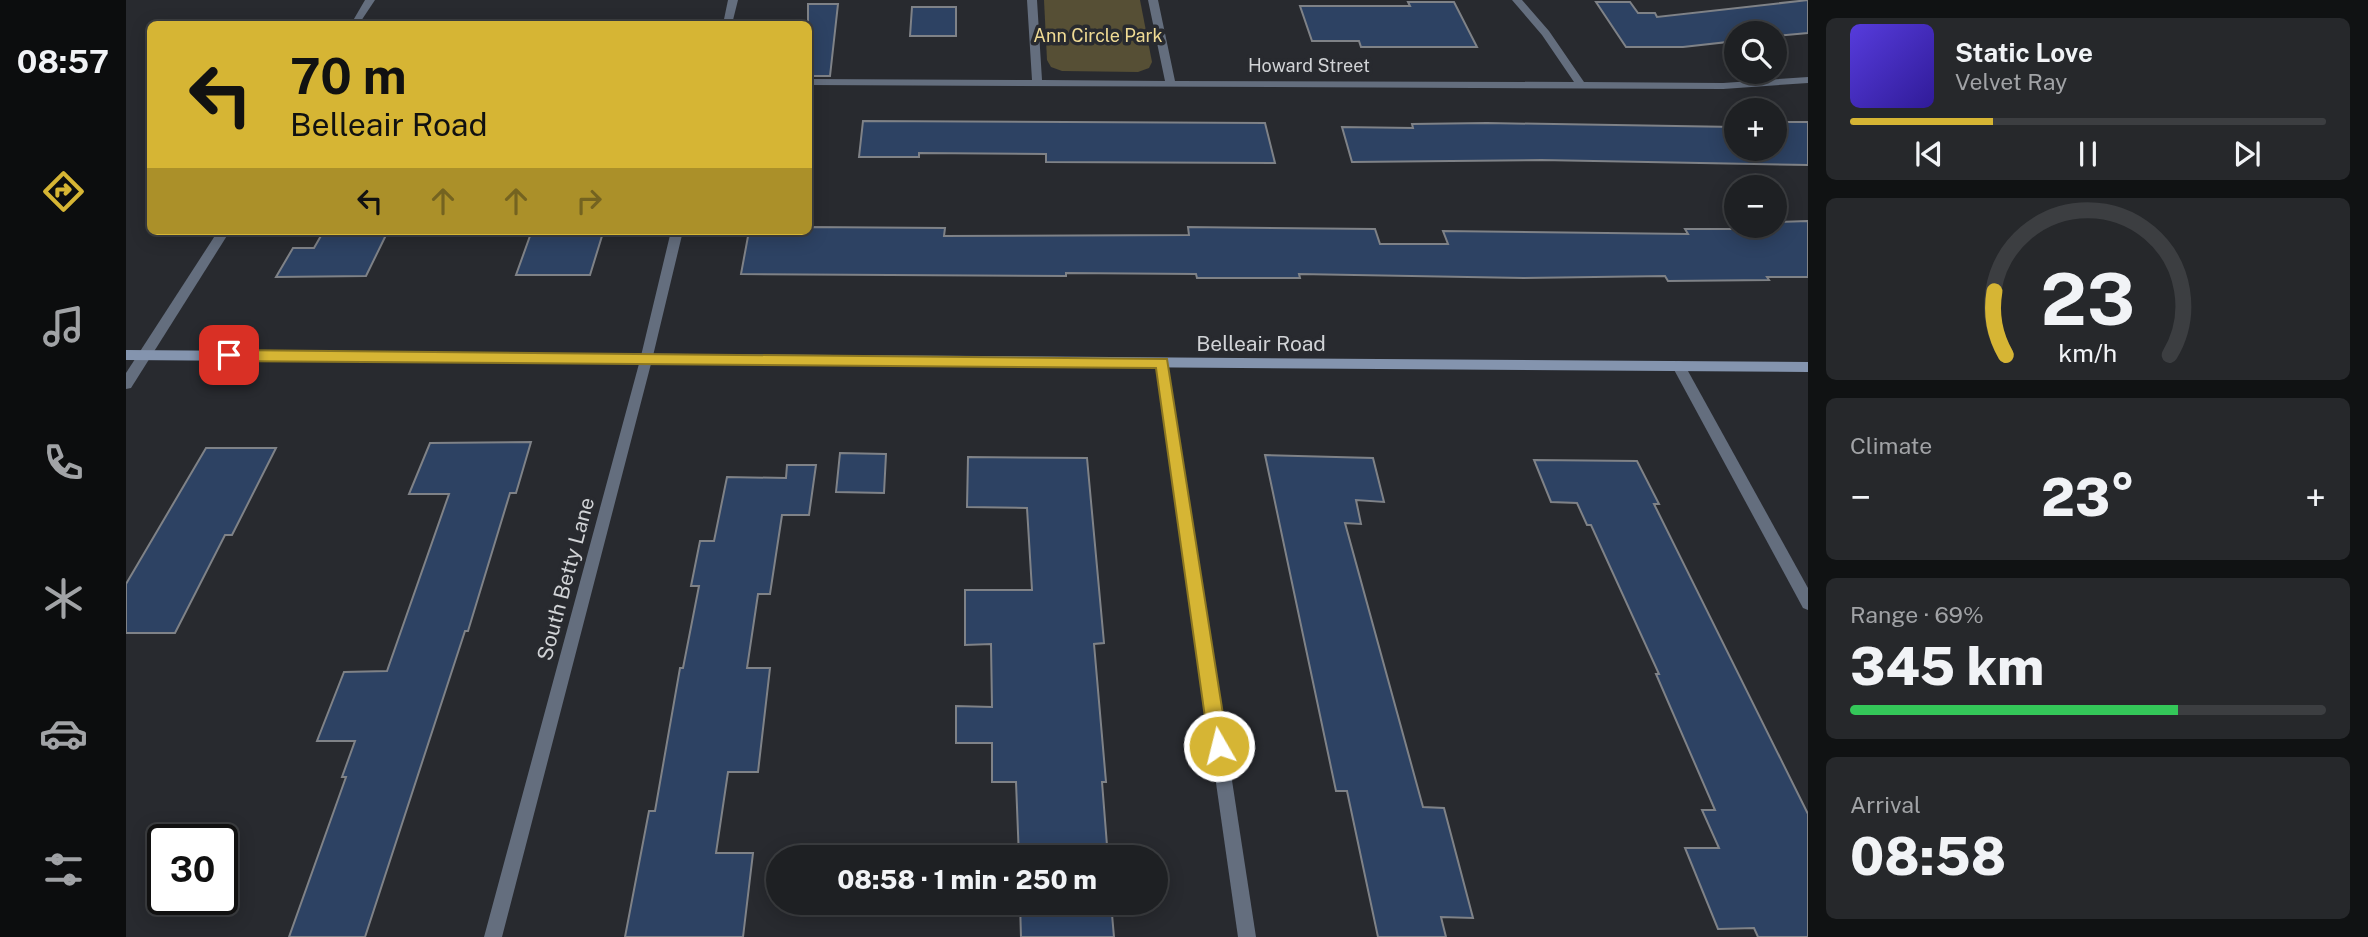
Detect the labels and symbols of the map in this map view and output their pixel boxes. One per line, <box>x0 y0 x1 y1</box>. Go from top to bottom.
park label: Ann Circle Park <box>1033 25 1163 46</box>
street label: Howard Street <box>1248 55 1370 76</box>
pin <box>199 325 259 385</box>
street label: Belleair Road <box>1196 331 1326 356</box>
street label: South Betty Lane <box>532 494 599 663</box>
position arrow <box>1182 709 1256 783</box>
speed limit sign: 30 <box>147 824 238 915</box>

